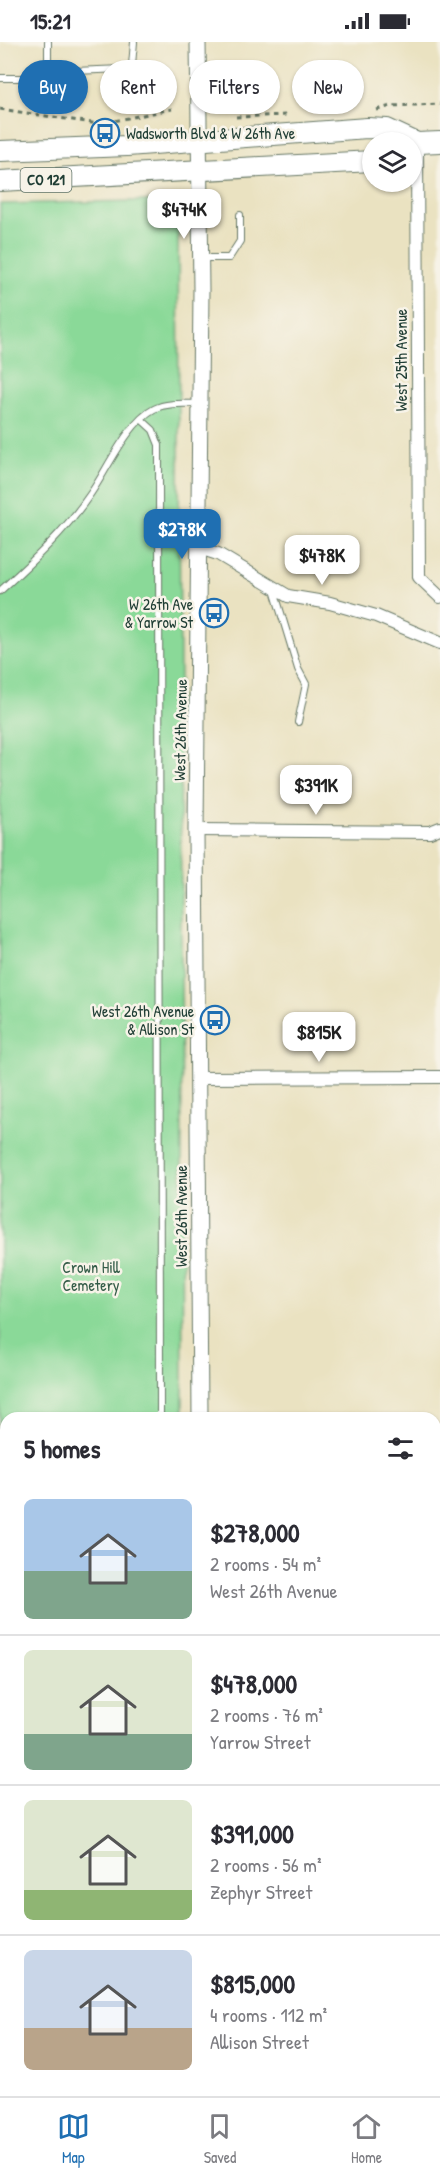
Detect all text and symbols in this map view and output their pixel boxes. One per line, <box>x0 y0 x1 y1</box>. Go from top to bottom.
text: 15:21 <box>30 6 71 36</box>
chip: Buy <box>18 60 88 114</box>
chip: Rent <box>100 60 177 114</box>
chip: Filters <box>189 60 280 114</box>
chip: New <box>292 60 364 114</box>
bus stop icon: Wadsworth Blvd & W 26th Ave <box>89 117 121 149</box>
place label: Wadsworth Blvd & W 26th Ave <box>126 122 296 144</box>
map controls <box>362 132 422 192</box>
button: layers <box>362 132 422 192</box>
road number: CO 121 <box>20 168 72 192</box>
pin: $474K <box>142 189 226 240</box>
text: $474K <box>161 195 207 222</box>
street label: West 25th Avenue <box>390 308 412 411</box>
pin: $278K <box>140 509 224 560</box>
text: $278K <box>158 515 206 542</box>
pin: $478K <box>280 535 364 586</box>
text: $478K <box>299 541 345 568</box>
place label: W 26th Ave & Yarrow St <box>125 593 194 633</box>
bus stop icon: W 26th Ave & Yarrow St <box>198 597 230 629</box>
street label: West 26th Avenue <box>168 678 192 781</box>
pin: $391K <box>274 765 358 816</box>
text: $391K <box>294 771 338 798</box>
place label: West 26th Avenue & Allison St <box>92 1000 195 1040</box>
bus stop icon: West 26th Avenue & Allison St <box>199 1004 231 1036</box>
pin: $815K <box>277 1012 361 1063</box>
text: $815K <box>297 1018 341 1045</box>
street label: West 26th Avenue <box>170 1164 192 1267</box>
park label: Crown Hill Cemetery <box>62 1256 120 1296</box>
text: 5 homes <box>24 1431 100 1466</box>
icon: filters <box>384 1432 417 1465</box>
text: $278,000 <box>210 1515 300 1550</box>
icon: home <box>72 1523 144 1595</box>
text: 2 rooms · 54 m² <box>210 1550 321 1577</box>
text: West 26th Avenue <box>210 1577 337 1604</box>
text: $478,000 <box>210 1666 297 1701</box>
icon: home <box>72 1674 144 1746</box>
text: 2 rooms · 76 m² <box>210 1701 323 1728</box>
text: Yarrow Street <box>210 1728 311 1755</box>
text: $391,000 <box>210 1816 294 1851</box>
icon: home <box>72 1824 144 1896</box>
text: 2 rooms · 56 m² <box>210 1851 322 1878</box>
text: Zephyr Street <box>210 1878 312 1905</box>
text: $815,000 <box>210 1966 295 2001</box>
icon: home <box>72 1974 144 2046</box>
text: 4 rooms · 112 m² <box>210 2001 327 2028</box>
text: Allison Street <box>210 2028 309 2055</box>
tab: Map <box>57 2110 90 2168</box>
tab: Saved <box>203 2110 236 2168</box>
tab: Home <box>350 2110 383 2168</box>

